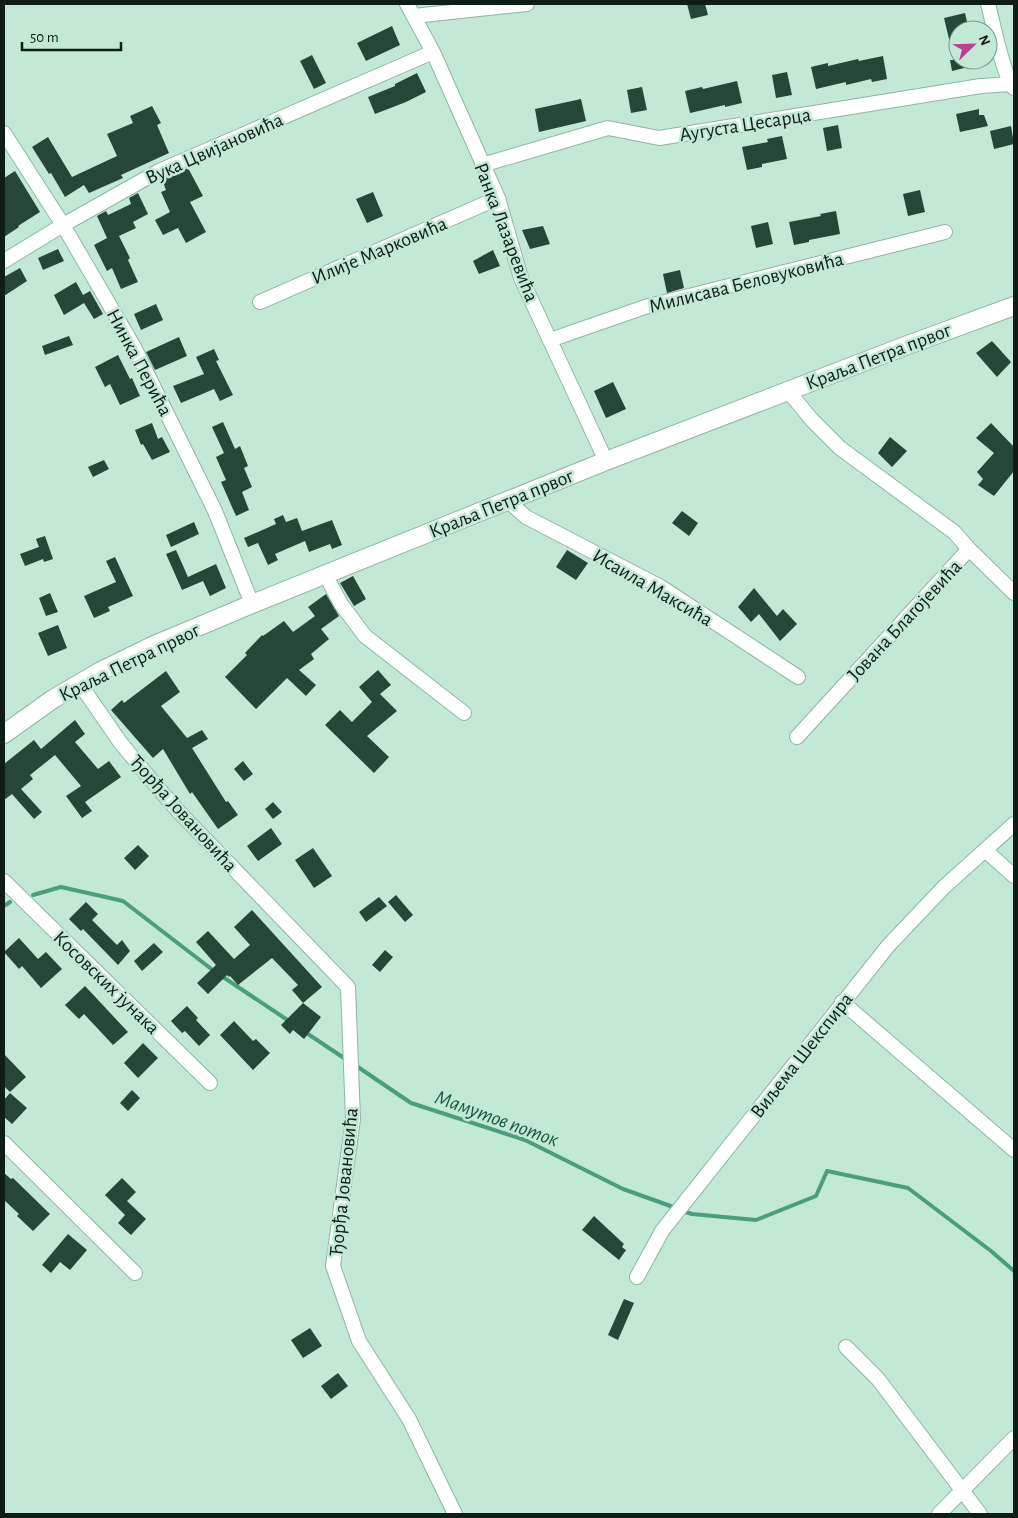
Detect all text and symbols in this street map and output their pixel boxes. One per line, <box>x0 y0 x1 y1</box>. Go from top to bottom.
scale bar <box>22 20 121 52</box>
north arrow <box>948 20 998 70</box>
text: 50 m <box>30 30 59 45</box>
text: N <box>976 33 992 48</box>
street label: Аугуста Цесарца <box>678 105 812 145</box>
street label: Вука Цвијановића <box>143 110 286 188</box>
street label: Ранка Лазаревића <box>470 160 542 305</box>
street label: Илије Марковића <box>309 213 450 288</box>
street label: Милисава Беловуковића <box>647 249 846 317</box>
street label: Нинка Перића <box>103 306 176 419</box>
street label: Краља Петра првог <box>803 320 954 394</box>
street label: Краља Петра првог <box>426 466 577 542</box>
street label: Исаила Максића <box>589 545 716 630</box>
street label: Јована Благојевића <box>844 556 966 685</box>
street label: Краља Петра првог <box>56 620 203 706</box>
street label: Ђорђа Јовановића <box>126 751 241 876</box>
street label: Косовских јунака <box>49 927 163 1038</box>
street label: Виљема Шекспира <box>747 989 857 1122</box>
water label: Мамутов поток <box>432 1086 562 1151</box>
street label: Ђорђа Јовановића <box>326 1107 362 1257</box>

